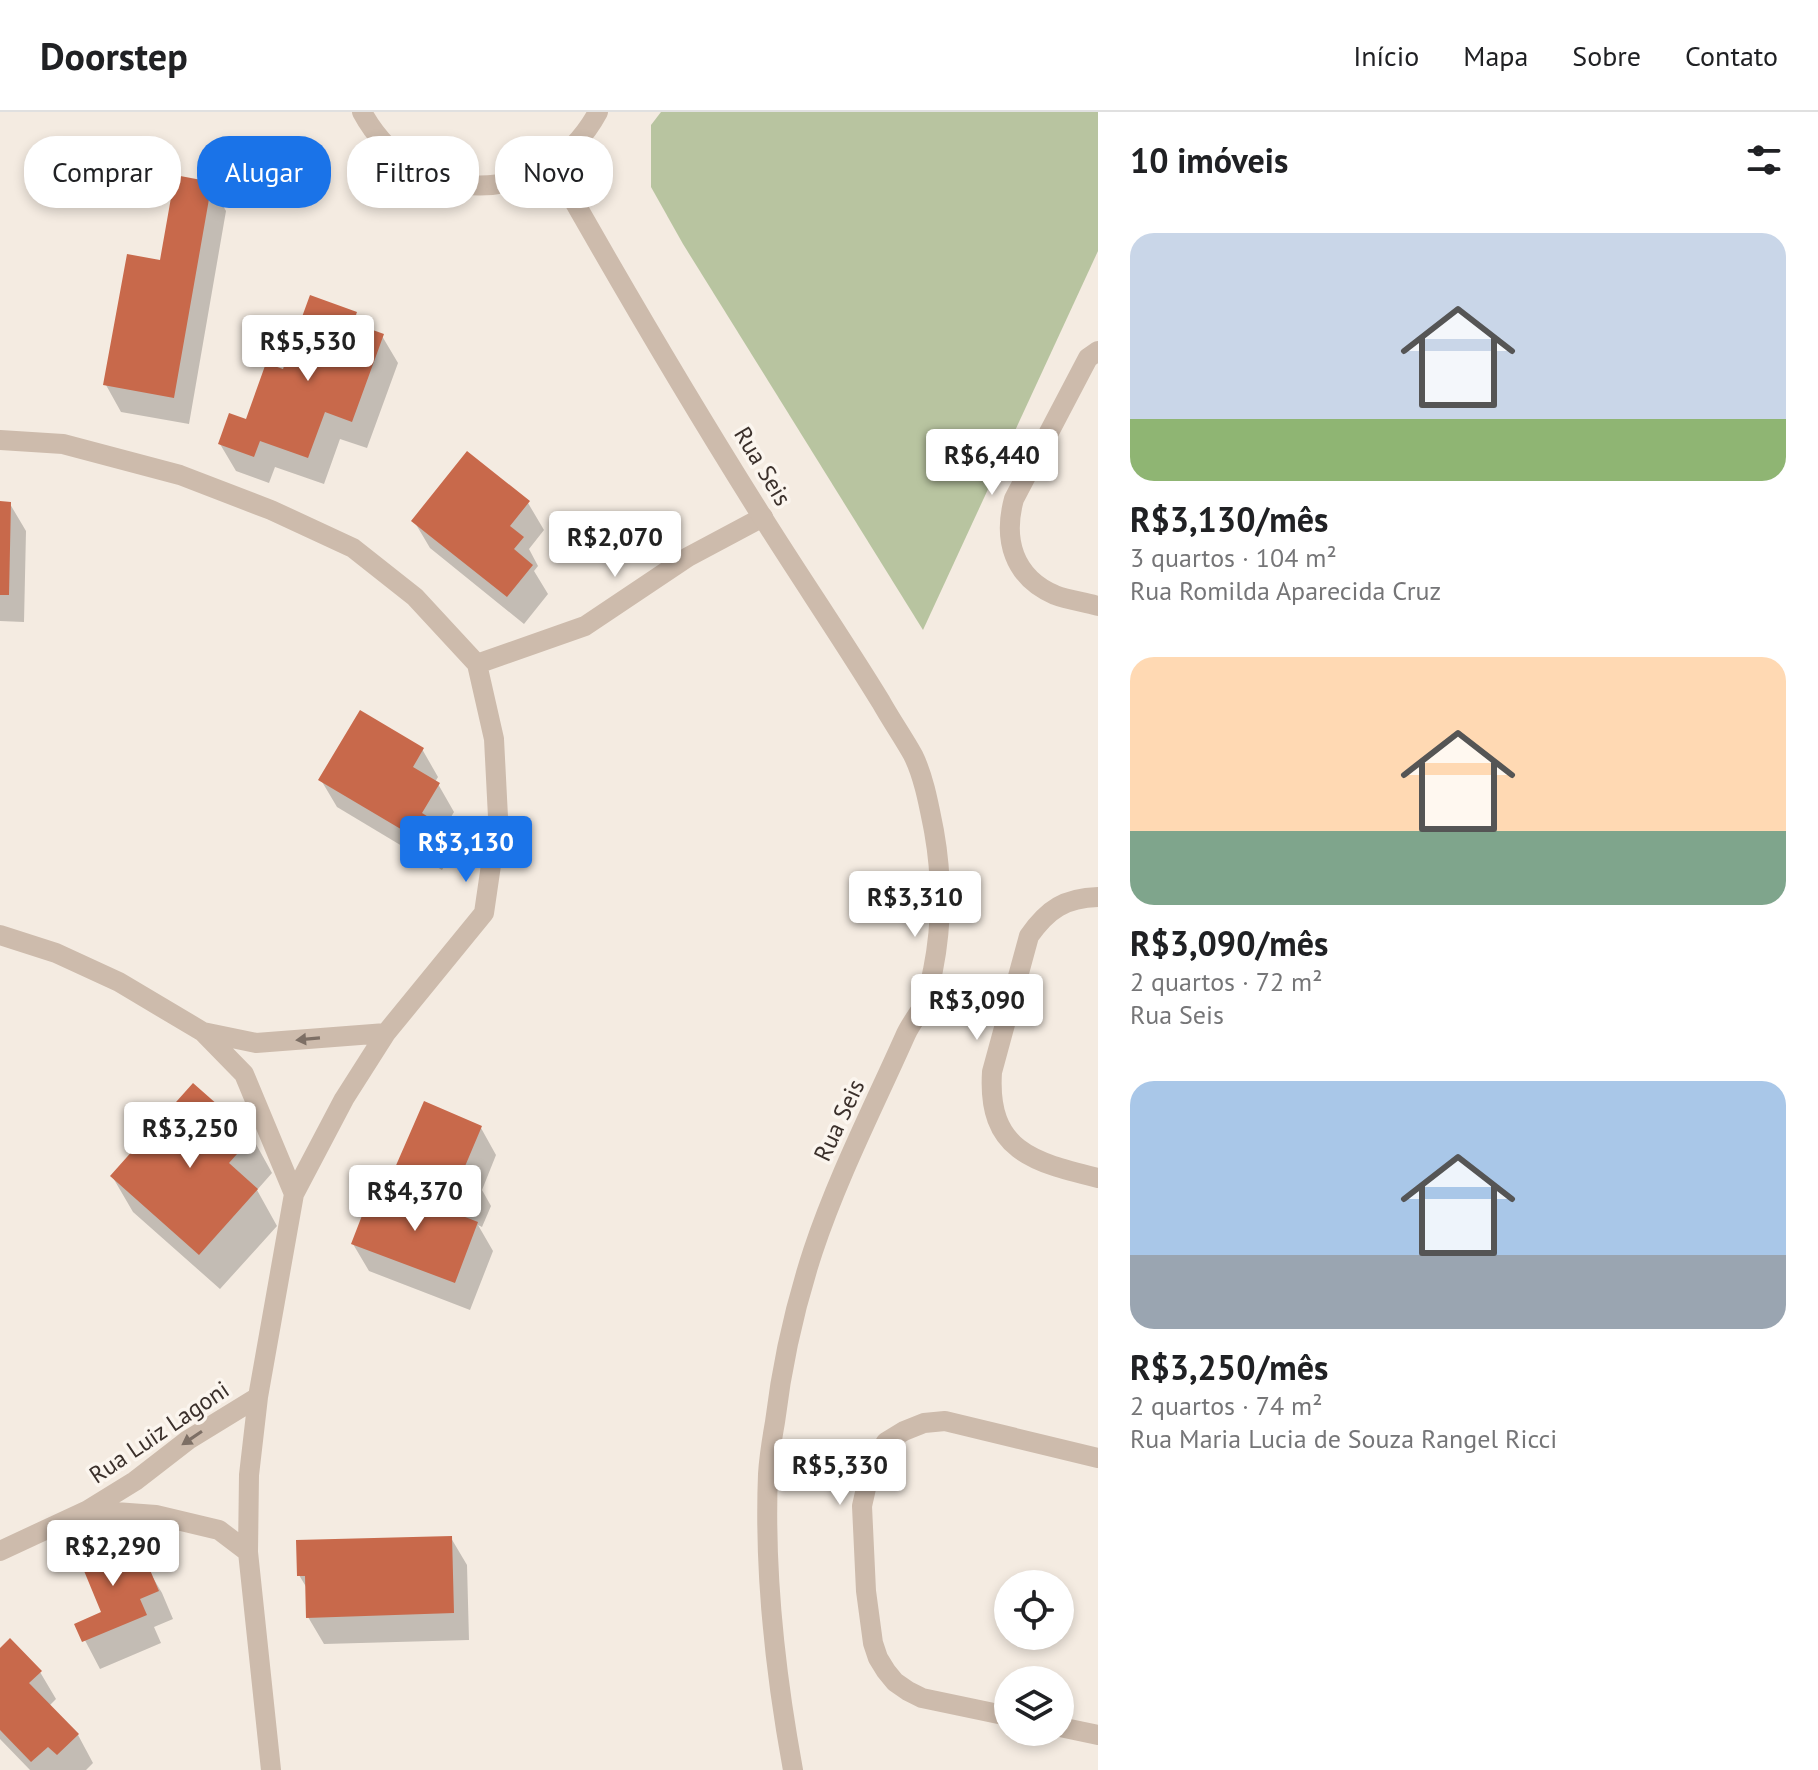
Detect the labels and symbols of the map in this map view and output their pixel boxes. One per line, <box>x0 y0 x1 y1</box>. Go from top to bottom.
pin: R$5,530 <box>234 315 382 383</box>
street label: Rua Seis <box>727 421 799 511</box>
pin: R$6,440 <box>918 429 1066 497</box>
pin: R$2,070 <box>541 511 689 579</box>
pin: R$3,130 <box>392 816 540 884</box>
pin: R$3,310 <box>841 871 989 939</box>
pin: R$3,090 <box>903 974 1051 1042</box>
one-way arrow <box>295 1032 320 1045</box>
street label: Rua Seis <box>807 1074 871 1166</box>
pin: R$3,250 <box>116 1102 264 1170</box>
pin: R$4,370 <box>341 1165 489 1233</box>
street label: Rua Luiz Lagoni <box>83 1374 235 1490</box>
one-way arrow <box>181 1430 202 1445</box>
pin: R$5,330 <box>766 1439 914 1507</box>
pin: R$2,290 <box>39 1520 187 1588</box>

